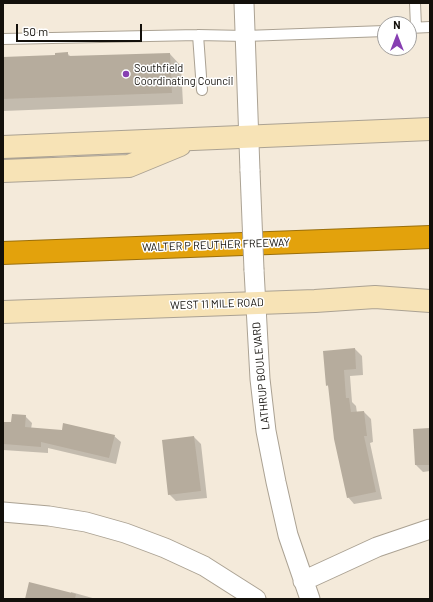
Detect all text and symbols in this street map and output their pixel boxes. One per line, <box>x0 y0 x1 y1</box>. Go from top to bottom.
scale bar <box>18 16 144 42</box>
north arrow <box>377 16 417 56</box>
text: N <box>393 18 401 31</box>
text: 50 m <box>23 24 48 38</box>
place label: Southfield Coordinating Council <box>134 61 233 87</box>
marker: Southfield Coordinating Council <box>121 69 131 79</box>
street label: WALTER P REUTHER FREEWAY <box>142 236 290 254</box>
street label: WEST 11 MILE ROAD <box>170 296 264 312</box>
street label: LATHRUP BOULEVARD <box>250 321 272 431</box>

